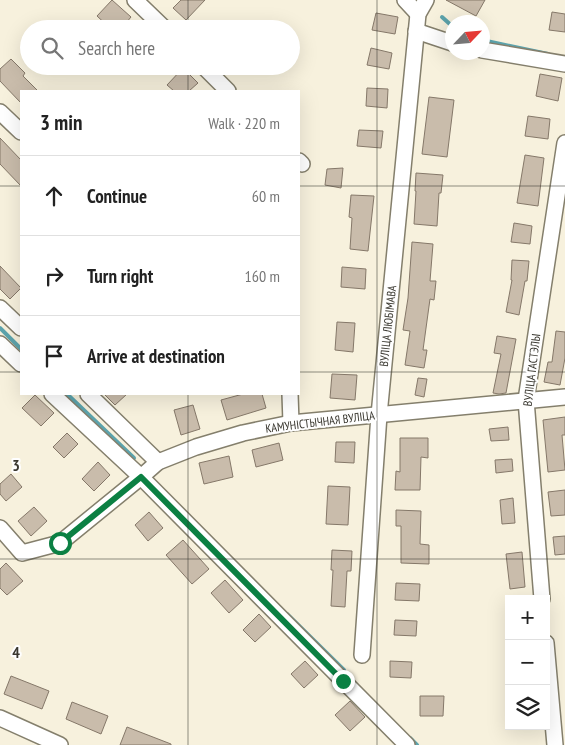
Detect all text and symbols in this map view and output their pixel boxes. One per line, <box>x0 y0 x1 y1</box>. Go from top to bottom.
north arrow <box>445 15 490 60</box>
search box <box>20 20 300 75</box>
icon: search <box>38 34 66 62</box>
text: Search here <box>78 36 155 60</box>
text: 3 min <box>40 109 82 136</box>
text: Walk · 220 m <box>208 113 280 133</box>
icon: ahead <box>40 182 68 210</box>
text: Continue <box>87 184 147 208</box>
text: 60 m <box>252 186 280 206</box>
icon: right <box>40 262 68 290</box>
text: Turn right <box>87 264 153 288</box>
text: 160 m <box>245 266 280 286</box>
street label: ВУЛІЦА ЛЮБІМАВА <box>376 284 399 367</box>
street label: ВУЛІЦА ГАСТЭЛЫ <box>520 333 543 407</box>
icon: arrive <box>40 342 68 370</box>
text: Arrive at destination <box>87 344 225 368</box>
street label: КАМУНІСТЫЧНАЯ ВУЛІЦА <box>264 407 376 436</box>
text: 3 <box>12 455 20 475</box>
route start <box>49 532 72 555</box>
map controls <box>505 595 550 730</box>
button: + <box>505 595 550 640</box>
button: − <box>505 640 550 685</box>
text: 4 <box>12 642 20 662</box>
route end <box>332 670 355 693</box>
button: layers <box>505 685 550 730</box>

